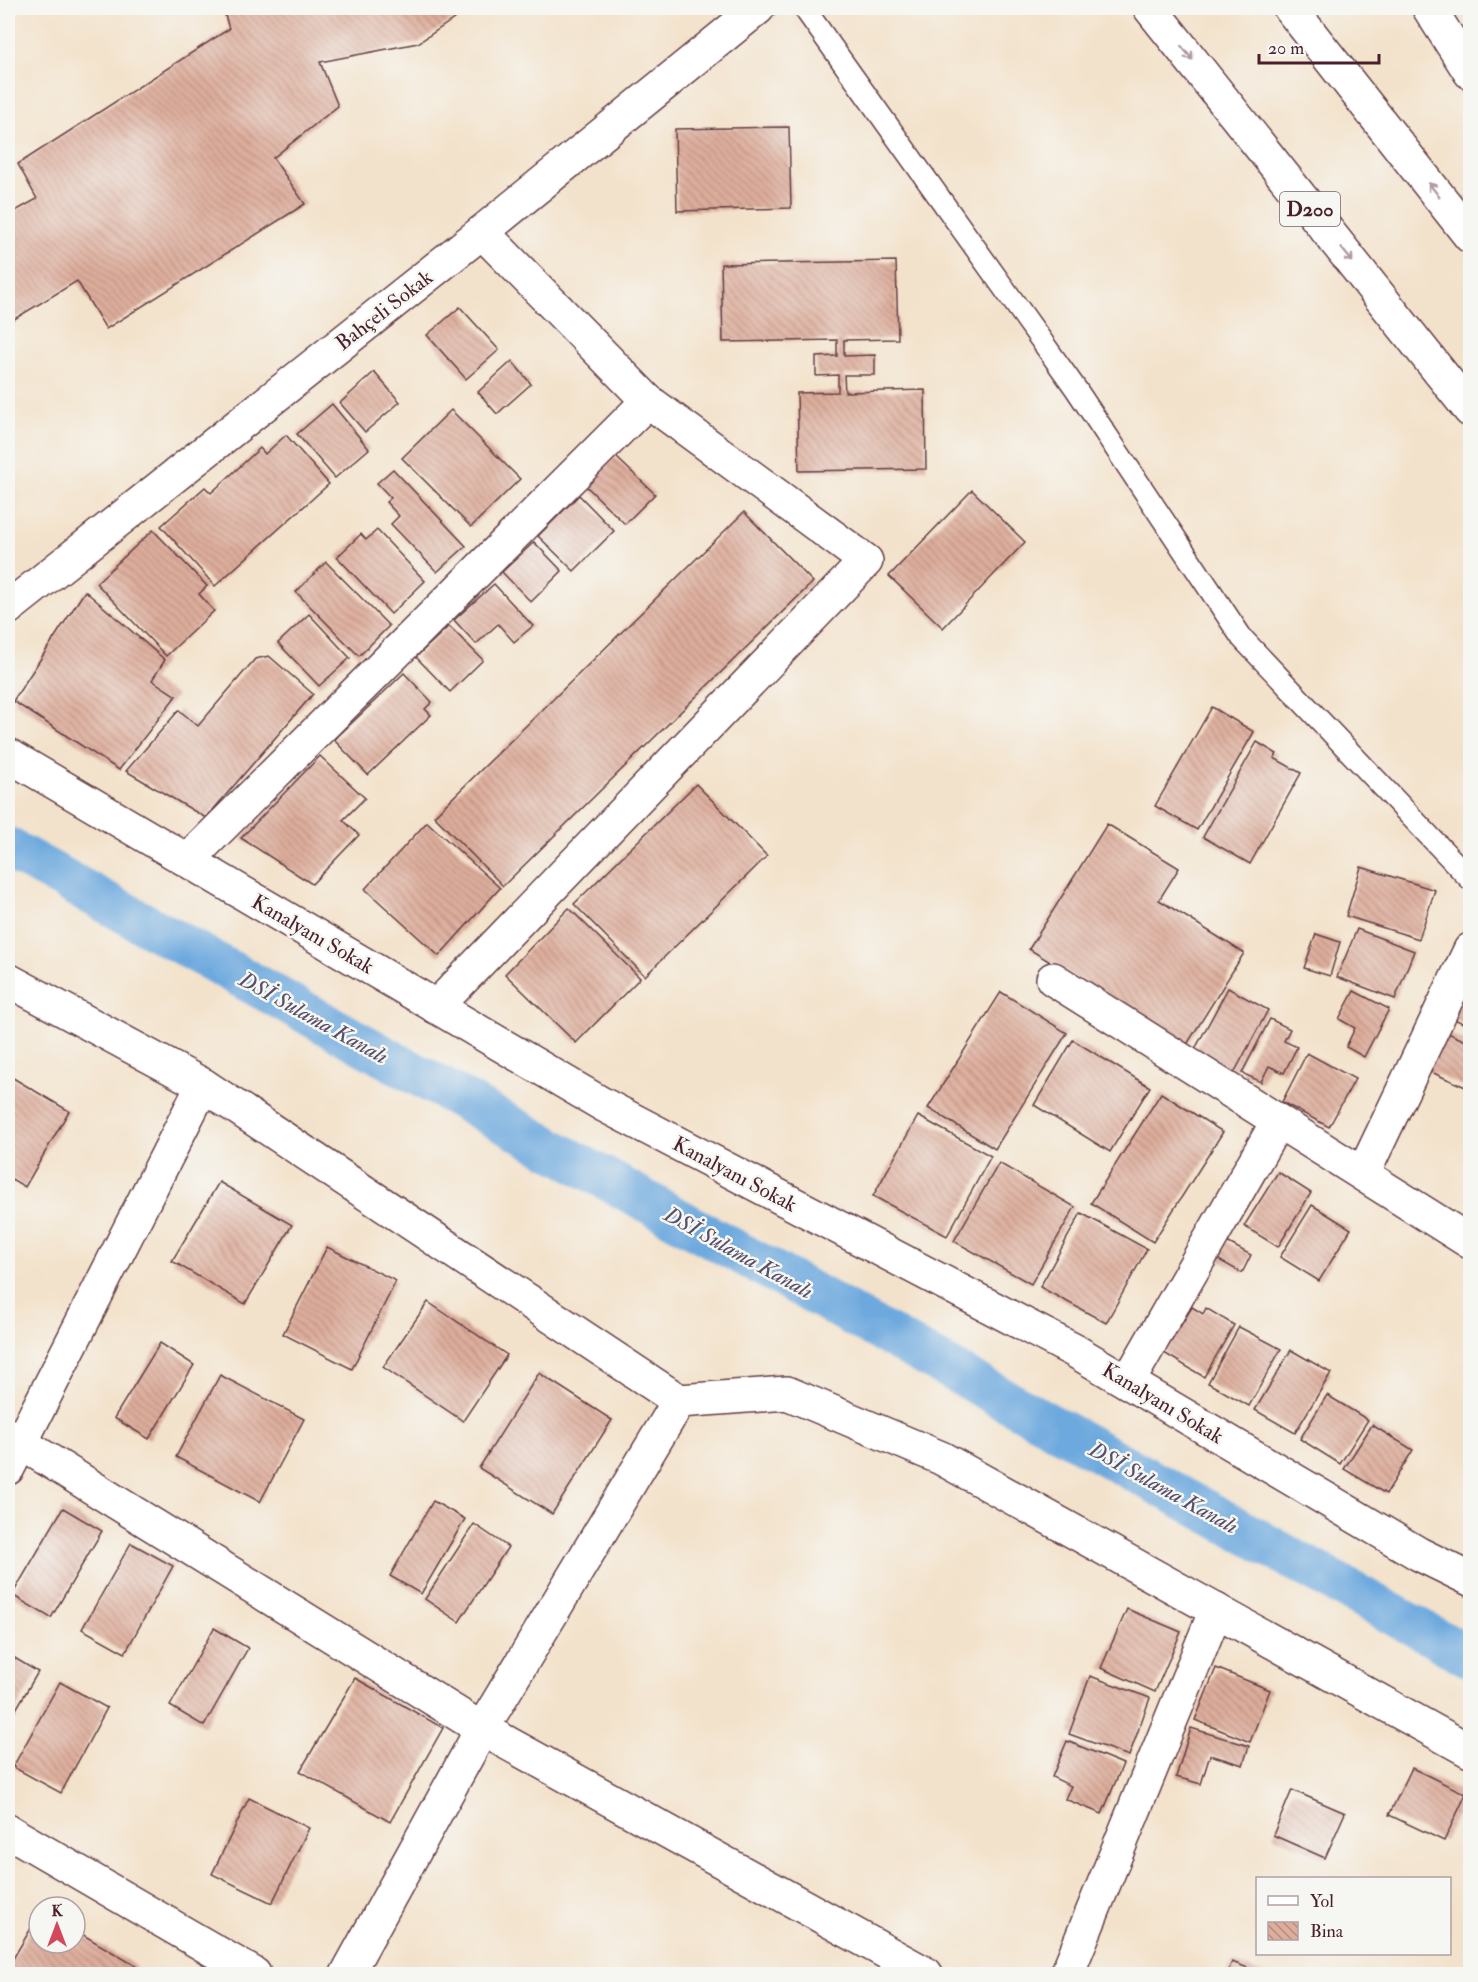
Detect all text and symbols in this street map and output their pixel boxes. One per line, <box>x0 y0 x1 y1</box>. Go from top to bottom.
scale bar <box>1259 27 1379 65</box>
text: 20 m <box>1268 37 1304 60</box>
one-way arrow <box>1180 45 1193 61</box>
one-way arrow <box>1428 182 1441 198</box>
road number: D200 <box>1280 192 1340 226</box>
one-way arrow <box>1341 247 1354 263</box>
street label: Bahçeli Sokak <box>330 264 438 357</box>
street label: Kanalyanı Sokak <box>247 888 379 980</box>
water label: DSİ Sulama Kanalı <box>233 965 393 1070</box>
street label: Kanalyanı Sokak <box>668 1130 802 1219</box>
water label: DSİ Sulama Kanalı <box>658 1200 818 1305</box>
street label: Kanalyanı Sokak <box>1097 1357 1228 1450</box>
water label: DSİ Sulama Kanalı <box>1083 1435 1243 1540</box>
legend <box>1256 1877 1451 1955</box>
text: Yol <box>1310 1890 1334 1913</box>
north arrow <box>27 1895 87 1955</box>
text: K <box>51 1901 63 1921</box>
text: Bina <box>1310 1920 1344 1943</box>

